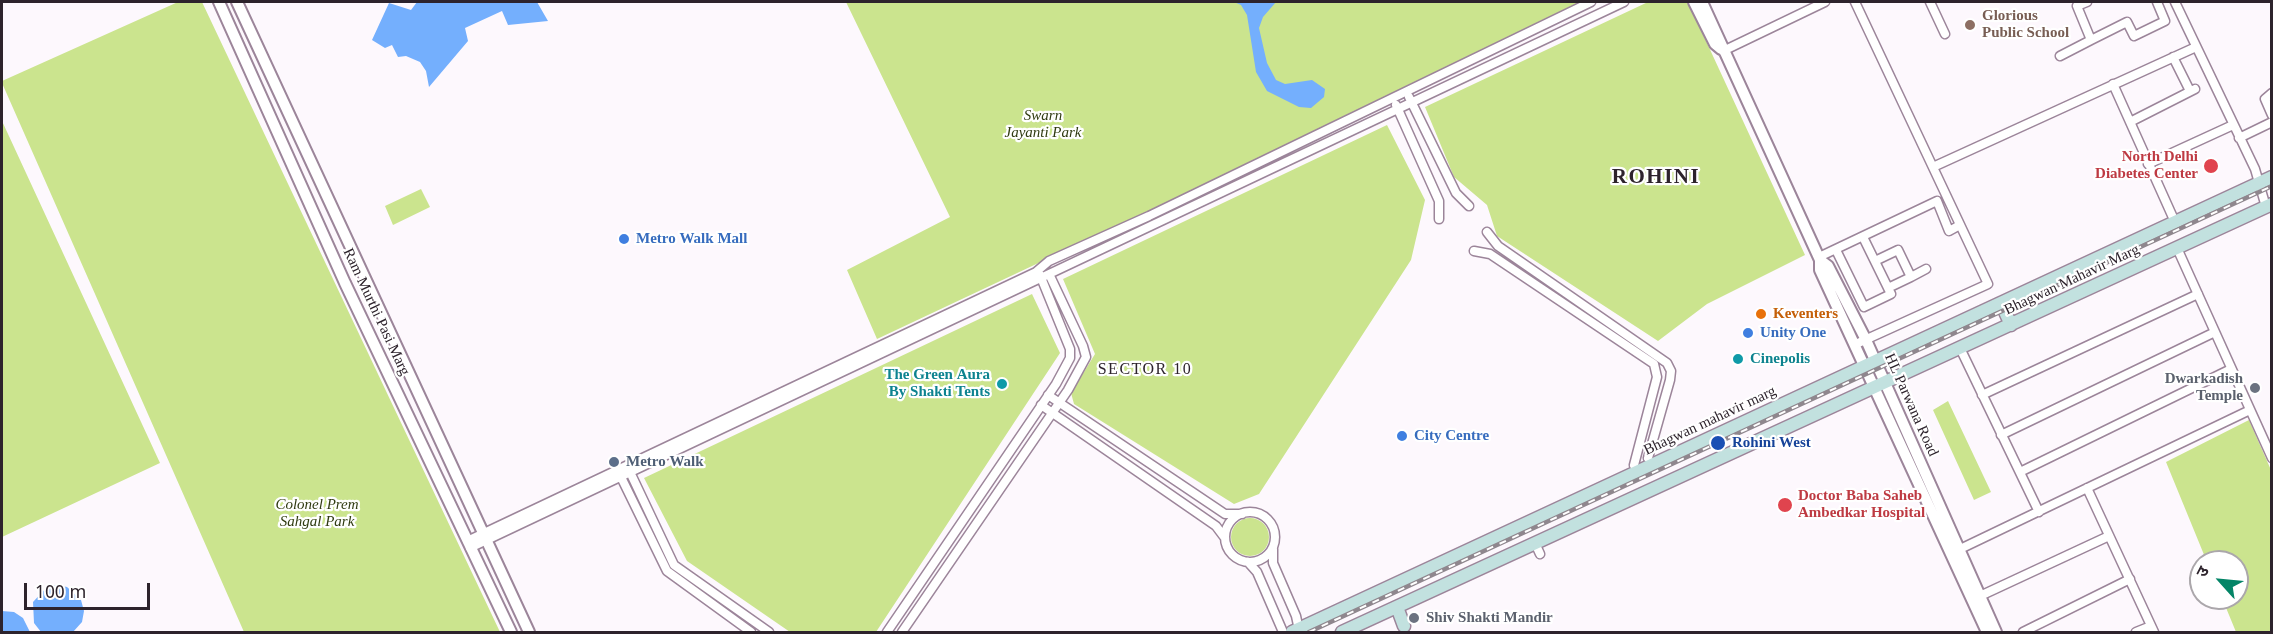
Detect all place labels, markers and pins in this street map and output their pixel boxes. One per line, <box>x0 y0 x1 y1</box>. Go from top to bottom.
place label: Glorious Public School <box>1982 7 2080 42</box>
marker: Glorious Public School <box>1963 18 1977 32</box>
place label: North Delhi Diabetes Center <box>2078 148 2198 183</box>
marker: North Delhi Diabetes Center <box>2202 157 2220 175</box>
place label: Metro Walk Mall <box>636 230 758 248</box>
marker: Metro Walk Mall <box>617 232 631 246</box>
place label: Keventers <box>1773 305 1848 323</box>
marker: Keventers <box>1754 307 1768 321</box>
place label: Unity One <box>1760 324 1835 342</box>
marker: Unity One <box>1741 326 1755 340</box>
place label: Cinepolis <box>1750 350 1818 368</box>
marker: Cinepolis <box>1731 352 1745 366</box>
place label: The Green Aura By Shakti Tents <box>874 366 990 401</box>
place label: Dwarkadish Temple <box>2154 370 2243 405</box>
marker: The Green Aura By Shakti Tents <box>995 377 1009 391</box>
marker: Dwarkadish Temple <box>2248 381 2262 395</box>
place label: City Centre <box>1414 427 1497 445</box>
marker: City Centre <box>1395 429 1409 443</box>
marker: Rohini West <box>1709 434 1727 452</box>
place label: Rohini West <box>1732 434 1821 452</box>
place label: Metro Walk <box>626 453 712 471</box>
marker: Metro Walk <box>607 455 621 469</box>
place label: Doctor Baba Saheb Ambedkar Hospital <box>1798 487 1942 522</box>
marker: Doctor Baba Saheb Ambedkar Hospital <box>1776 496 1794 514</box>
place label: Shiv Shakti Mandir <box>1426 609 1566 627</box>
marker: Shiv Shakti Mandir <box>1407 611 1421 625</box>

